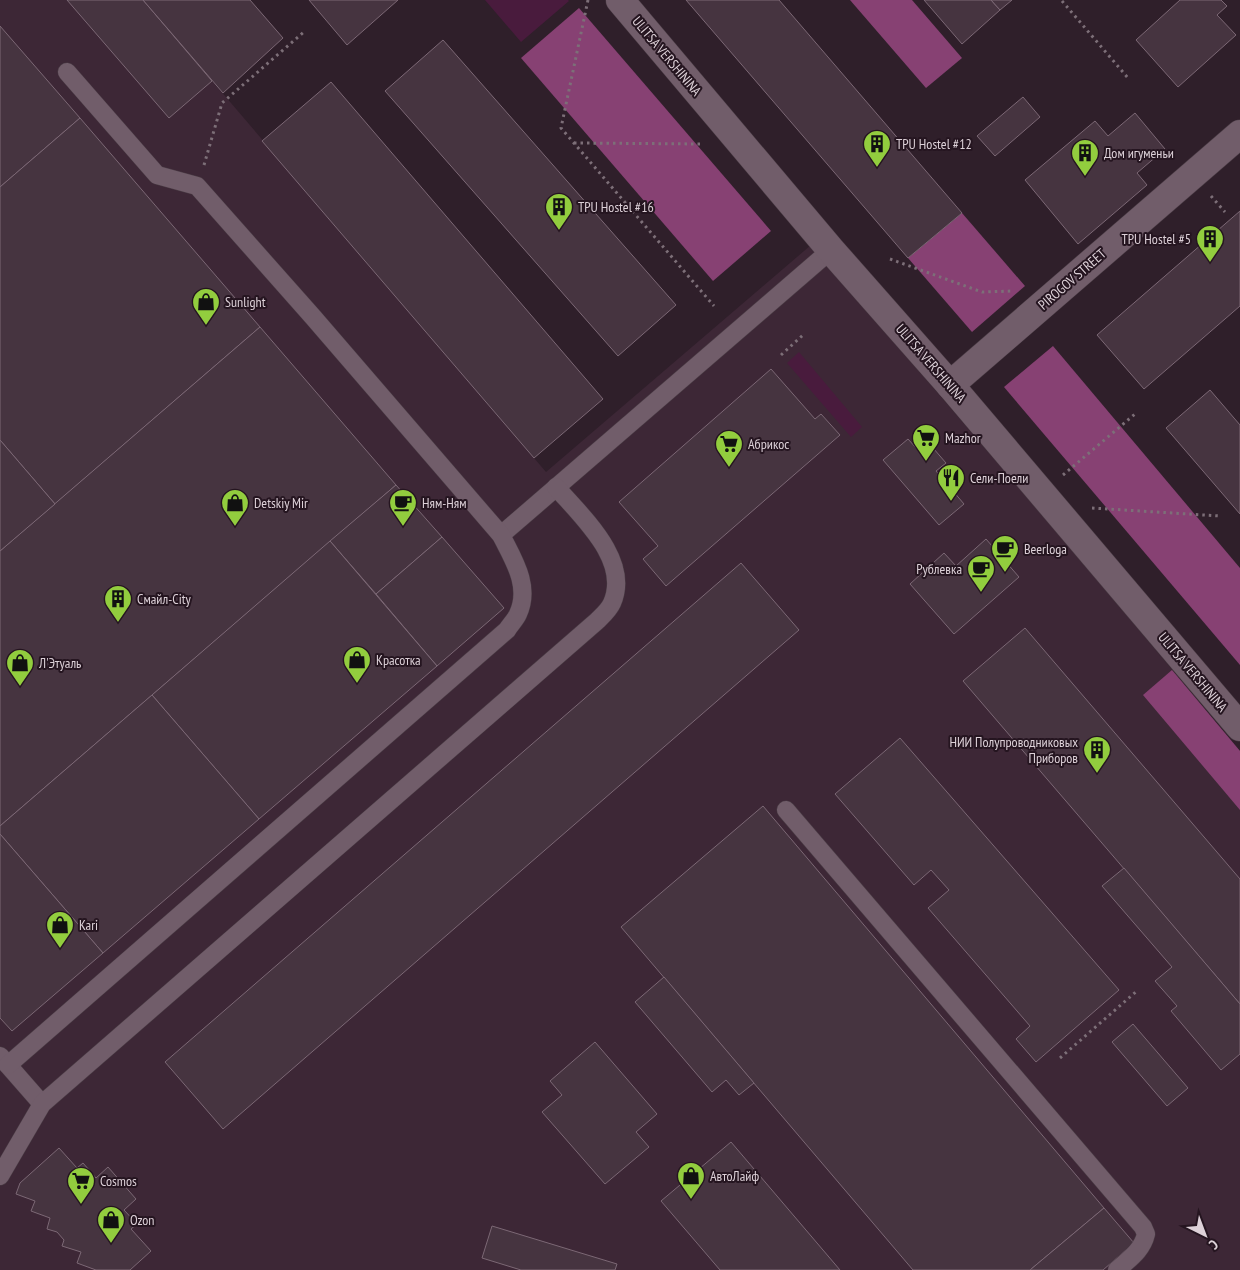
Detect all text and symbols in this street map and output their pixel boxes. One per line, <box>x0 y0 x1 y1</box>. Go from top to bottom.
street label: ULITSA VERSHININA <box>629 13 706 100</box>
building icon: TPU Hostel #12 <box>862 129 892 168</box>
place label: TPU Hostel #12 <box>896 135 972 153</box>
building icon: Дом игуменьи <box>1070 138 1100 177</box>
place label: Дом игуменьи <box>1104 144 1174 162</box>
building icon: TPU Hostel #16 <box>544 192 574 231</box>
place label: TPU Hostel #16 <box>578 198 654 216</box>
building icon: TPU Hostel #5 <box>1195 224 1225 263</box>
place label: TPU Hostel #5 <box>1122 230 1191 248</box>
street label: PIROGOV STREET <box>1034 244 1110 313</box>
shop icon: Sunlight <box>191 287 221 326</box>
place label: Sunlight <box>225 293 266 311</box>
street label: ULITSA VERSHININA <box>892 320 970 406</box>
supermarket icon: Mazhor <box>911 423 941 462</box>
supermarket icon: Абрикос <box>714 429 744 468</box>
place label: Mazhor <box>945 429 981 447</box>
place label: Абрикос <box>748 435 789 453</box>
restaurant icon: Сели-Поели <box>936 463 966 502</box>
place label: Сели-Поели <box>970 469 1028 487</box>
shop icon: Detskiy Mir <box>220 488 250 527</box>
cafe icon: Ням-Ням <box>388 488 418 527</box>
place label: Detskiy Mir <box>254 494 308 512</box>
place label: Ням-Ням <box>422 494 467 512</box>
cafe icon: Beerloga <box>990 534 1020 573</box>
place label: Beerloga <box>1024 540 1067 558</box>
cafe icon: Рублевка <box>966 554 996 593</box>
place label: Рублевка <box>916 560 962 578</box>
building icon: Смайл-City <box>103 584 133 623</box>
place label: Смайл-City <box>137 590 191 608</box>
street label: ULITSA VERSHININA <box>1155 629 1232 716</box>
shop icon: Красотка <box>342 645 372 684</box>
shop icon: Л'Этуаль <box>5 648 35 687</box>
place label: Красотка <box>376 651 421 669</box>
place label: Л'Этуаль <box>38 654 81 672</box>
place label: НИИ Полупроводниковых Приборов <box>949 733 1078 767</box>
building icon: НИИ Полупроводниковых Приборов <box>1082 735 1112 774</box>
shop icon: Kari <box>45 910 75 949</box>
place label: Kari <box>79 916 98 934</box>
shop icon: АвтоЛайф <box>676 1161 706 1200</box>
supermarket icon: Cosmos <box>66 1166 96 1205</box>
place label: АвтоЛайф <box>710 1167 759 1185</box>
place label: Cosmos <box>100 1172 137 1190</box>
shop icon: Ozon <box>96 1205 126 1244</box>
north arrow <box>1180 1210 1230 1260</box>
place label: Ozon <box>130 1211 155 1229</box>
text: С <box>1205 1236 1222 1254</box>

